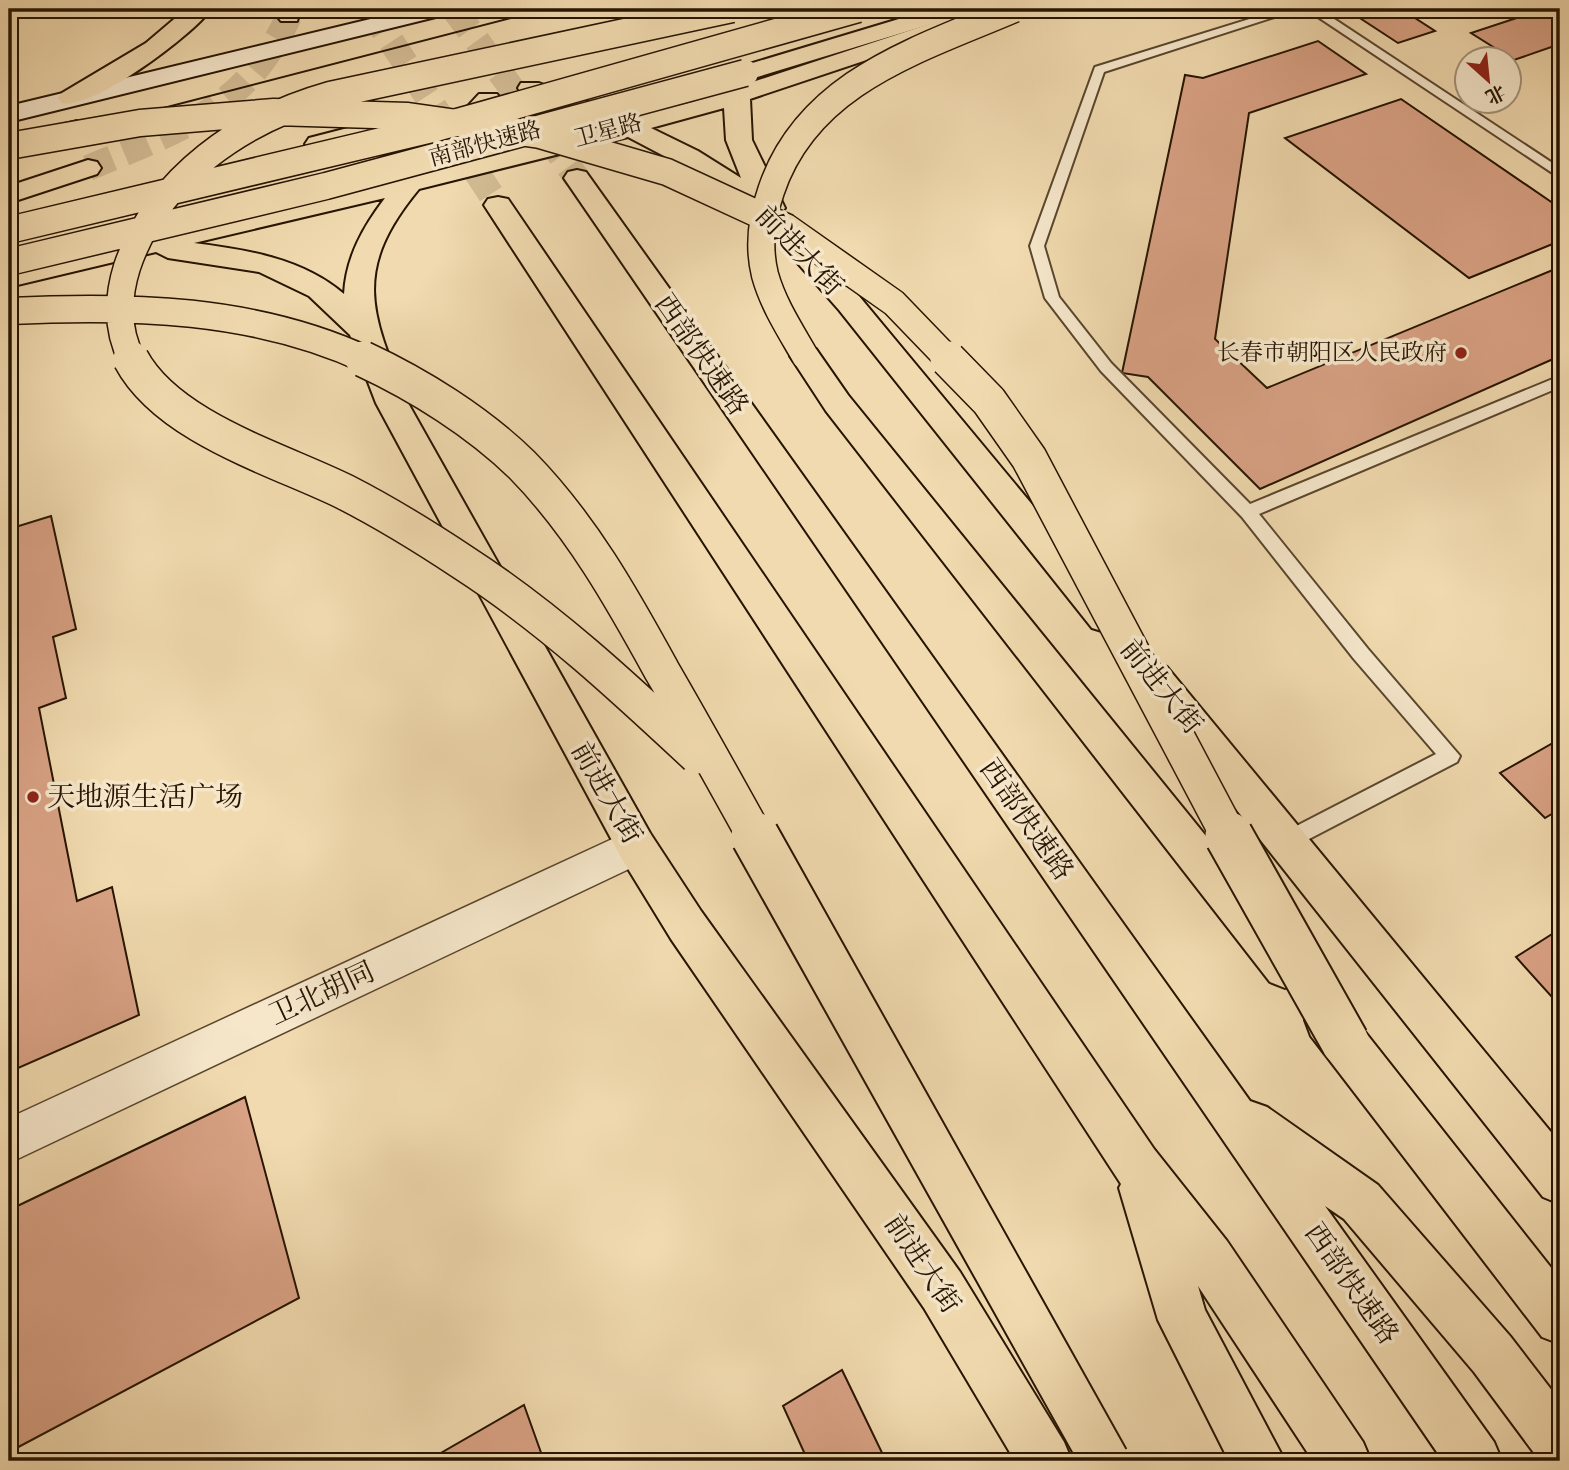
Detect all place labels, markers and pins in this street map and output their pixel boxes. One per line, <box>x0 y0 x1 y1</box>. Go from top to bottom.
place label: 长春市朝阳区人民政府 <box>1217 339 1447 367</box>
marker: 长春市朝阳区人民政府 <box>1453 345 1469 361</box>
place label: 天地源生活广场 <box>47 780 243 815</box>
marker: 天地源生活广场 <box>25 789 41 805</box>

